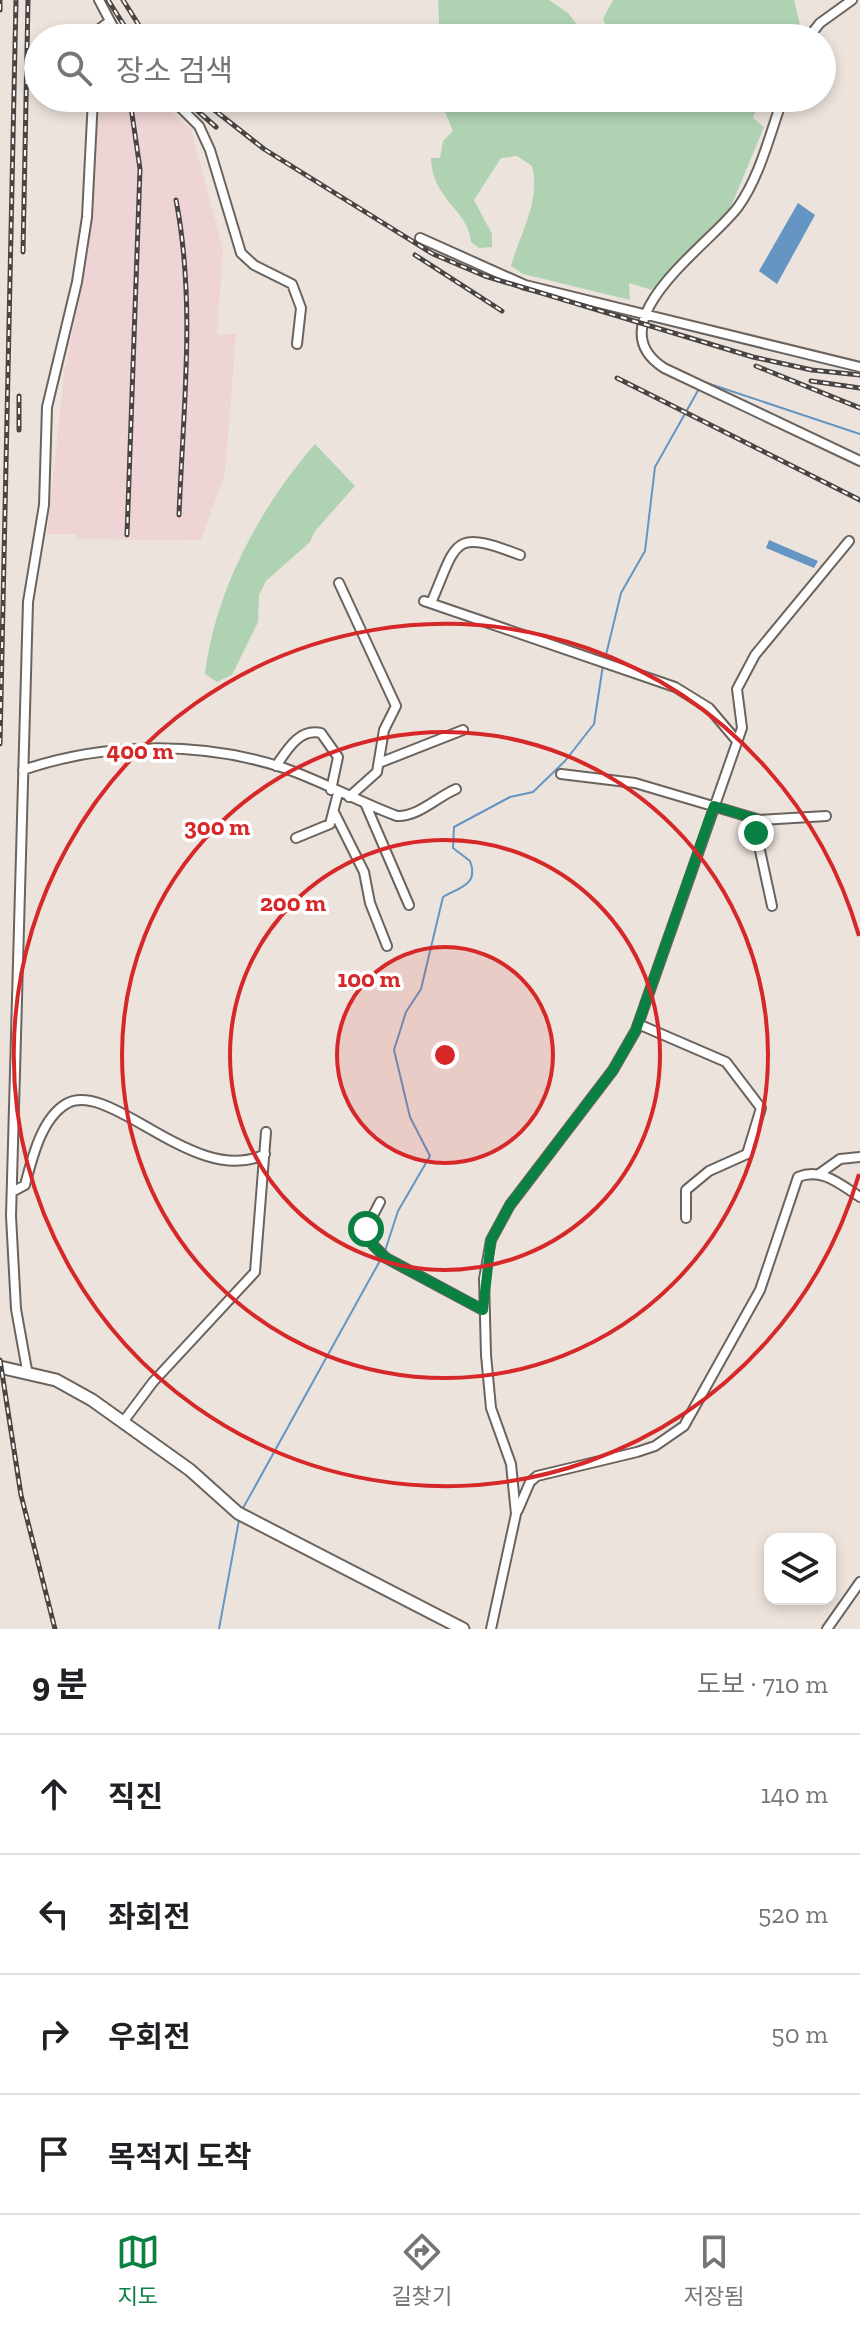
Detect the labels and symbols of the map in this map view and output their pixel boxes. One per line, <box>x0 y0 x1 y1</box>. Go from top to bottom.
text: 400 m <box>107 736 173 765</box>
text: 300 m <box>184 812 250 841</box>
route end <box>738 815 774 851</box>
text: 200 m <box>260 888 326 917</box>
text: 100 m <box>338 964 400 993</box>
centre of rings <box>431 1041 459 1069</box>
route start <box>348 1211 384 1247</box>

